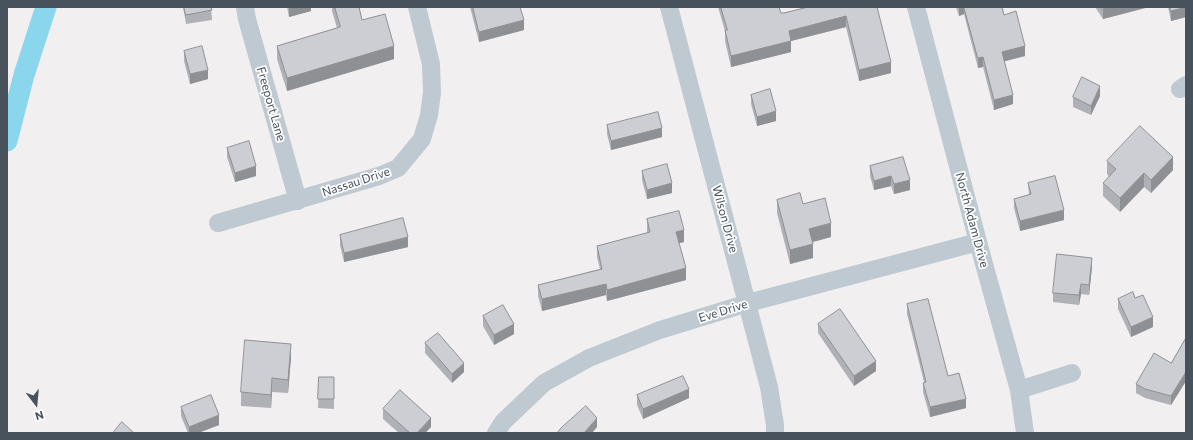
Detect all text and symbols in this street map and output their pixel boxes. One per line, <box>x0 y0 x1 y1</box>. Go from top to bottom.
street label: Freeport Lane <box>254 65 288 143</box>
street label: Nassau Drive <box>320 164 392 200</box>
street label: North Adam Drive <box>952 171 992 269</box>
street label: Wilson Drive <box>709 184 741 254</box>
street label: Eve Drive <box>697 297 749 325</box>
north arrow <box>16 384 56 424</box>
text: N <box>34 409 45 423</box>

